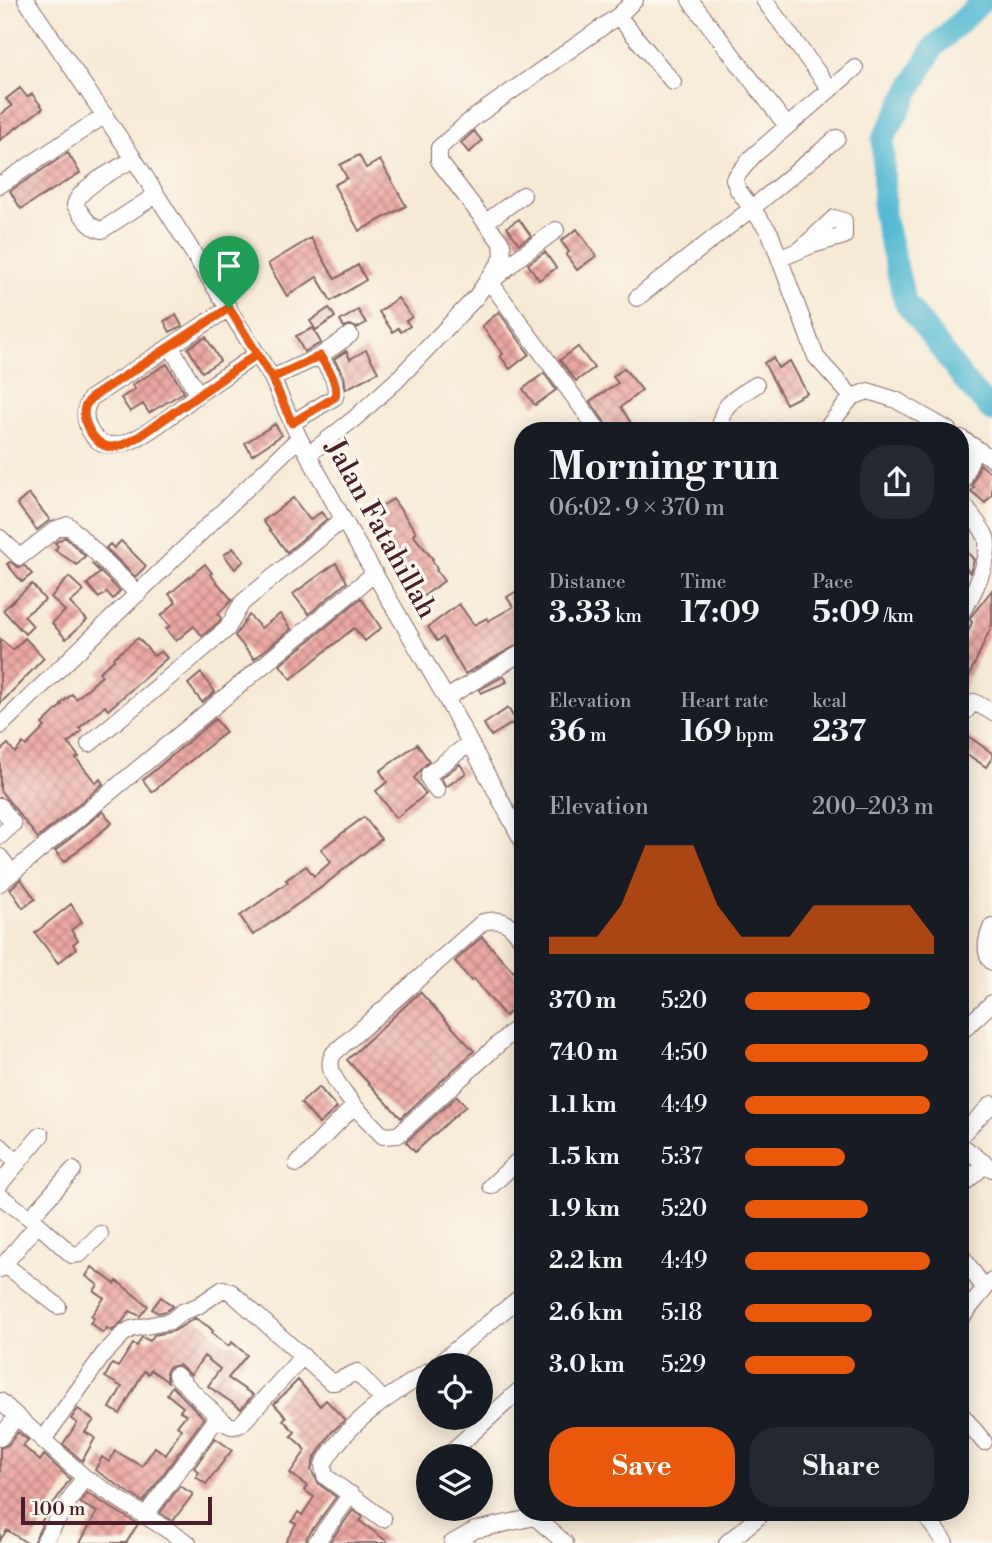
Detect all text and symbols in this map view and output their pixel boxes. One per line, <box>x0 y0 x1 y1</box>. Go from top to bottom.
pin <box>199 236 259 308</box>
icon: arrive <box>210 247 248 285</box>
street label: Jalan Fatahillah <box>317 432 445 625</box>
text: Morning run <box>549 444 779 491</box>
button: share <box>860 445 934 519</box>
text: 06:02 · 9 × 370 m <box>549 494 725 522</box>
text: Distance <box>549 570 626 594</box>
text: Time <box>681 570 726 594</box>
text: Pace <box>812 570 853 594</box>
text: 3.33 <box>549 594 611 632</box>
text: 17:09 <box>681 594 760 632</box>
text: 5:09 <box>812 594 880 632</box>
text: km <box>611 604 642 628</box>
text: /km <box>880 604 914 628</box>
text: Elevation <box>549 689 631 713</box>
text: Heart rate <box>681 689 768 713</box>
text: kcal <box>812 689 847 713</box>
text: 36 <box>549 713 586 751</box>
text: 169 <box>681 713 732 751</box>
text: 237 <box>812 713 866 751</box>
text: m <box>586 723 607 747</box>
text: bpm <box>732 723 774 747</box>
text: Elevation <box>549 793 649 821</box>
text: 200–203 m <box>812 793 934 821</box>
text: 370 m <box>549 987 616 1015</box>
text: 5:20 <box>661 987 707 1015</box>
text: 740 m <box>549 1039 618 1067</box>
text: 4:50 <box>661 1039 708 1067</box>
text: 1.1 km <box>549 1091 617 1119</box>
text: 4:49 <box>661 1091 708 1119</box>
text: 1.5 km <box>549 1143 620 1171</box>
text: 5:37 <box>661 1143 703 1171</box>
text: 1.9 km <box>549 1195 620 1223</box>
text: 5:20 <box>661 1195 707 1223</box>
text: 2.2 km <box>549 1247 623 1275</box>
text: 4:49 <box>661 1247 708 1275</box>
text: 2.6 km <box>549 1299 623 1327</box>
text: 5:18 <box>661 1299 702 1327</box>
text: 3.0 km <box>549 1351 625 1379</box>
text: 5:29 <box>661 1351 706 1379</box>
map controls <box>416 1353 493 1521</box>
button: locate <box>416 1353 493 1430</box>
button: Save <box>549 1427 735 1507</box>
button: Share <box>749 1427 934 1507</box>
button: layers <box>416 1444 493 1521</box>
scale bar <box>21 1494 212 1526</box>
text: 100 m <box>32 1497 85 1521</box>

